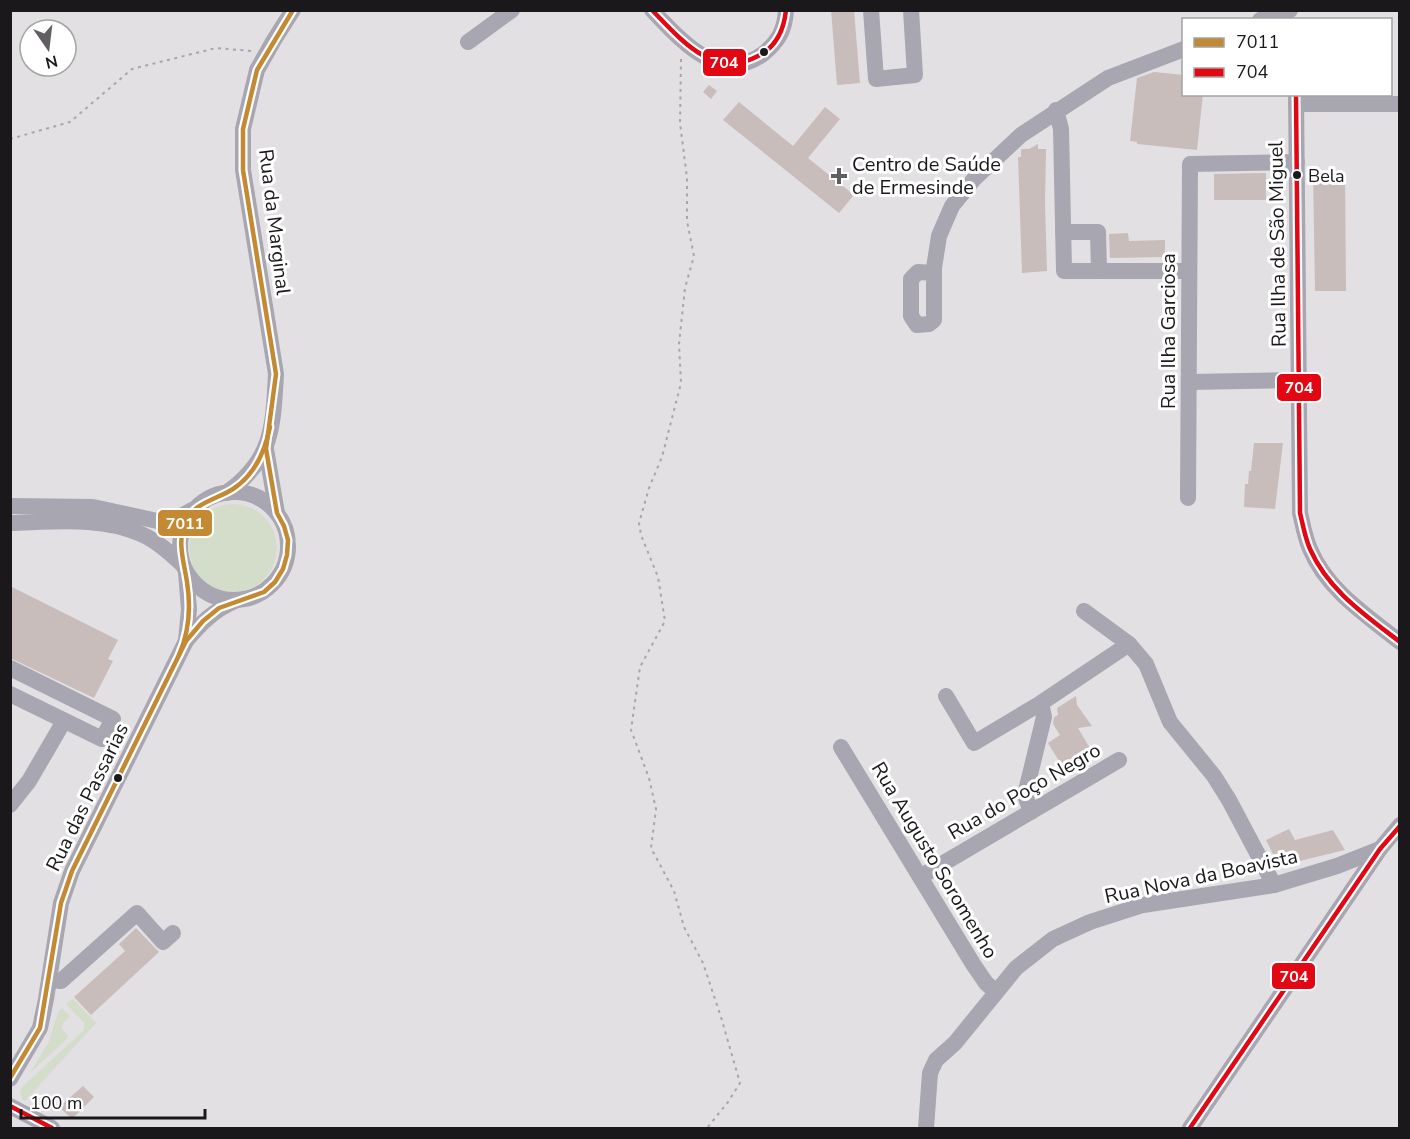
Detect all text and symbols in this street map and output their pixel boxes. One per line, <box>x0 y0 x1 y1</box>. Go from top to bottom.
north arrow <box>18 18 78 78</box>
legend <box>1182 18 1392 96</box>
text: 7011 <box>1236 30 1279 54</box>
unlabelled marker <box>758 46 770 58</box>
line badge: 704 <box>702 48 747 77</box>
text: N <box>43 49 60 74</box>
text: 704 <box>710 52 739 74</box>
text: 704 <box>1236 60 1269 84</box>
street label: Rua Ilha de São Miguel <box>1262 141 1293 347</box>
street label: Rua da Marginal <box>252 148 297 297</box>
place label: Centro de Saúde de Ermesinde <box>852 151 1001 201</box>
place label: Bela <box>1308 164 1345 188</box>
marker: Centro de Saúde de Ermesinde <box>830 167 848 185</box>
marker: Bela <box>1291 169 1303 181</box>
street label: Rua Ilha Garciosa <box>1155 253 1182 409</box>
line badge: 704 <box>1276 373 1322 402</box>
text: 704 <box>1285 377 1314 399</box>
line badge: 7011 <box>157 509 213 537</box>
text: 7011 <box>166 513 204 535</box>
street label: Rua das Passarias <box>40 718 135 876</box>
street label: Rua do Poço Negro <box>943 737 1106 846</box>
street label: Rua Augusto Soromenho <box>865 757 1004 964</box>
unlabelled marker <box>112 772 124 784</box>
street label: Rua Nova da Boavista <box>1102 843 1300 910</box>
line badge: 704 <box>1271 962 1316 990</box>
text: 704 <box>1280 966 1309 988</box>
scale bar <box>21 1082 206 1120</box>
text: 100 m <box>30 1091 82 1115</box>

